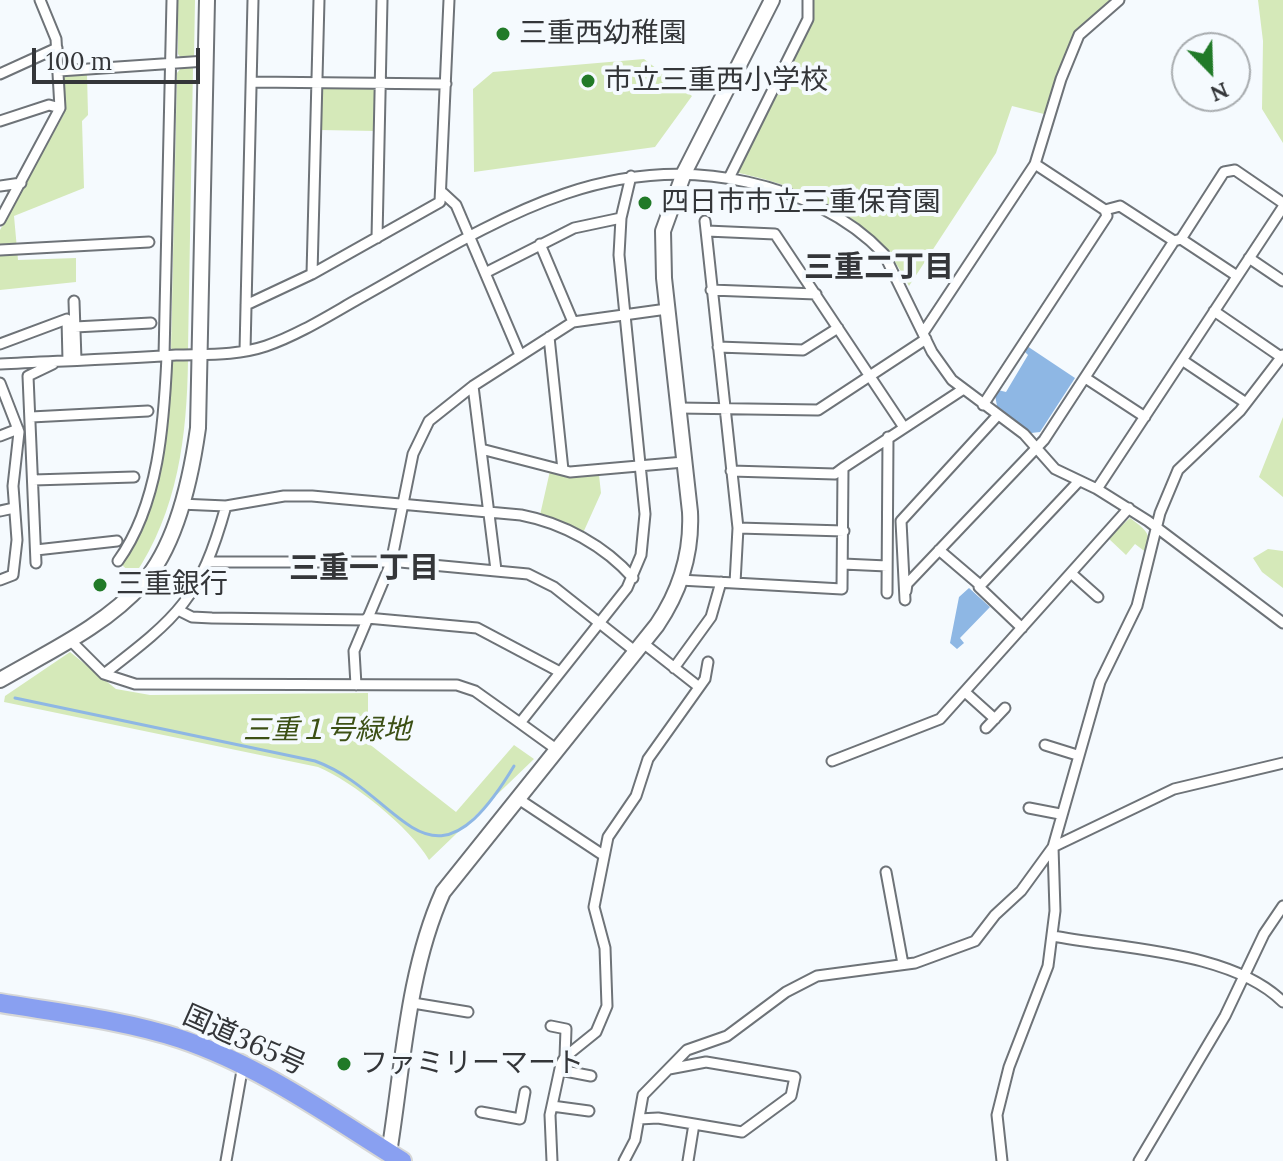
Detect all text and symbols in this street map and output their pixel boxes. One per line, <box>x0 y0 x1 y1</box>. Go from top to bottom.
place label: 三重西幼稚園 <box>519 17 687 51</box>
marker: 三重西幼稚園 <box>494 25 512 43</box>
scale bar <box>36 32 204 82</box>
north arrow <box>1171 32 1251 112</box>
text: 100 m <box>46 46 112 77</box>
place label: 市立三重西小学校 <box>604 64 828 98</box>
marker: 市立三重西小学校 <box>579 72 597 90</box>
text: N <box>1206 76 1233 108</box>
place label: 四日市市立三重保育園 <box>661 186 941 220</box>
marker: 四日市市立三重保育園 <box>636 194 654 212</box>
district label: 三重二丁目 <box>804 250 954 286</box>
district label: 三重一丁目 <box>289 551 439 587</box>
place label: 三重銀行 <box>116 568 228 602</box>
marker: 三重銀行 <box>91 576 109 594</box>
park label: 三重１号緑地 <box>243 714 411 748</box>
street label: 国道365号 <box>177 999 311 1083</box>
place label: ファミリーマート <box>360 1047 584 1081</box>
marker: ファミリーマート <box>335 1055 353 1073</box>

